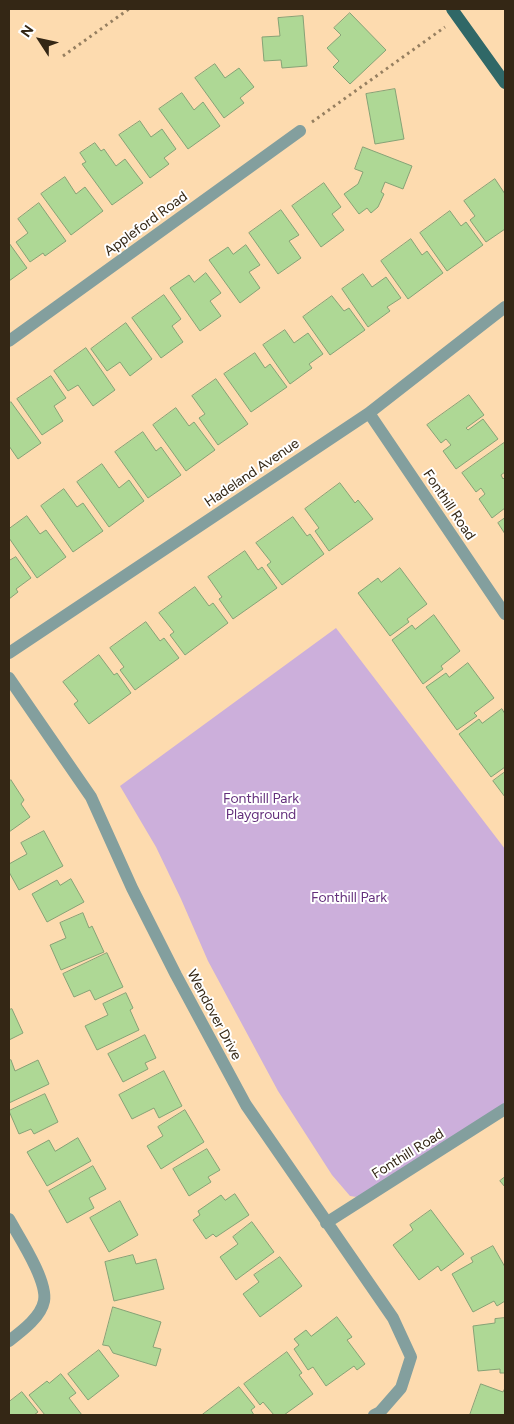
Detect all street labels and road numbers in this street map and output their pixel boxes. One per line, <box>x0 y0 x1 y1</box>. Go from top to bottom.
street label: Appleford Road <box>101 188 191 260</box>
street label: Hadeland Avenue <box>201 435 303 511</box>
street label: Fonthill Road <box>419 466 479 544</box>
street label: Wendover Drive <box>183 967 245 1063</box>
street label: Fonthill Road <box>369 1125 447 1183</box>

